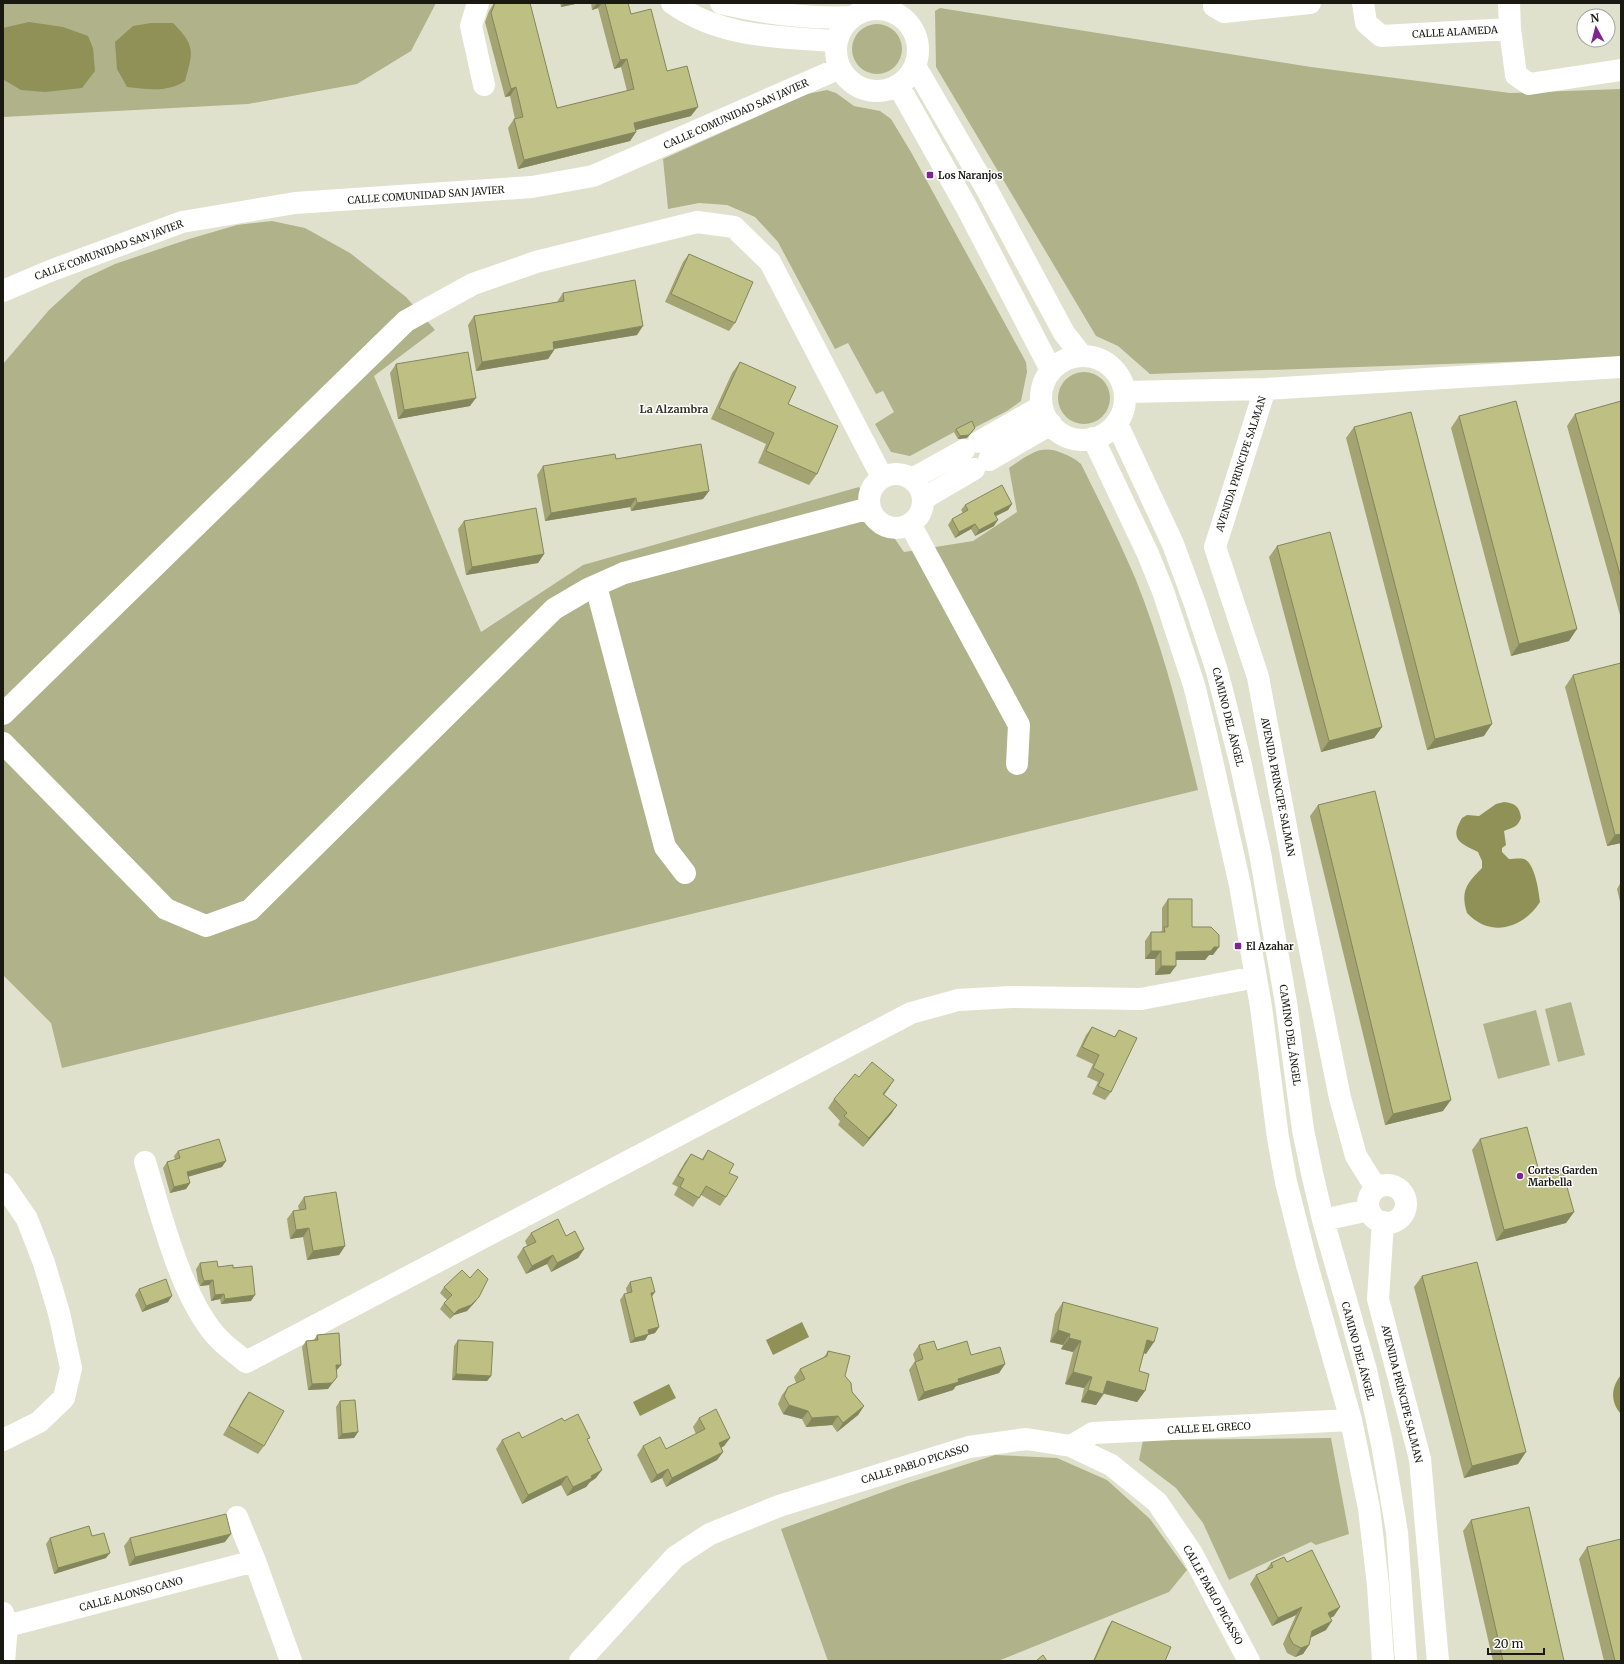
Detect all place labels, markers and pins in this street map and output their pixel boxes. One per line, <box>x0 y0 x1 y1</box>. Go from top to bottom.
place label: Los Naranjos <box>938 169 1002 182</box>
marker: Los Naranjos <box>925 170 935 180</box>
place label: El Azahar <box>1246 940 1294 953</box>
marker: El Azahar <box>1233 941 1243 951</box>
place label: Cortes Garden Marbella <box>1528 1164 1598 1189</box>
marker: Cortes Garden Marbella <box>1515 1171 1525 1181</box>

